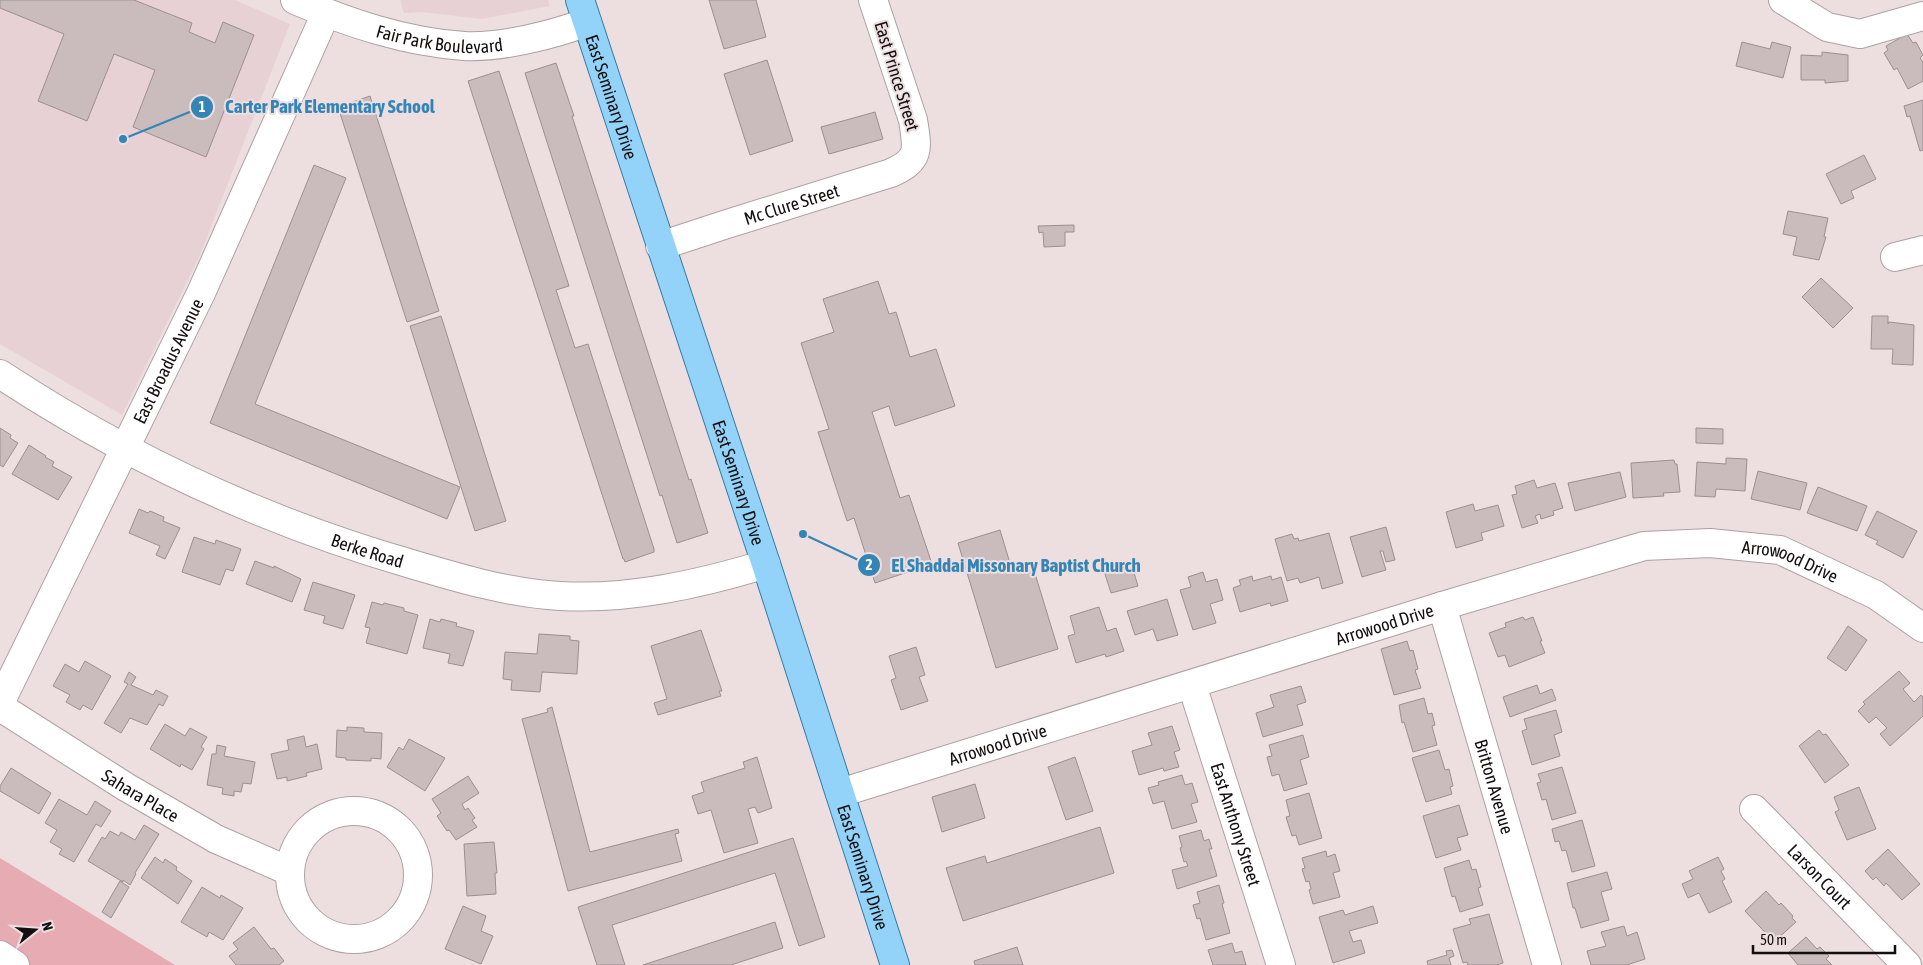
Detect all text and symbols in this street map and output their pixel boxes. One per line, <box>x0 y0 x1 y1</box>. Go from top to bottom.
street label: East Prince Street <box>870 18 924 134</box>
street label: Fair Park Boulevard <box>374 20 504 57</box>
street label: East Seminary Drive <box>582 32 642 162</box>
callout: Carter Park Elementary School <box>190 90 444 124</box>
text: Carter Park Elementary School <box>225 95 436 117</box>
text: 1 <box>198 98 206 115</box>
street label: Mc Clure Street <box>741 179 841 229</box>
street label: East Broadus Avenue <box>128 295 207 427</box>
street label: East Seminary Drive <box>709 417 769 548</box>
street label: Berke Road <box>329 529 406 572</box>
street label: Arrowood Drive <box>1741 536 1842 586</box>
callout: El Shaddai Missonary Baptist Church <box>856 548 1151 582</box>
text: El Shaddai Missonary Baptist Church <box>891 554 1141 576</box>
text: 2 <box>865 556 873 573</box>
street label: Arrowood Drive <box>1333 599 1436 649</box>
street label: Arrowood Drive <box>946 719 1049 769</box>
street label: Britton Avenue <box>1471 737 1519 836</box>
street label: East Anthony Street <box>1207 760 1266 888</box>
street label: Sahara Place <box>98 764 183 826</box>
street label: East Seminary Drive <box>833 802 893 932</box>
street label: Larson Court <box>1784 839 1856 913</box>
north arrow <box>10 905 60 955</box>
text: N <box>39 920 56 932</box>
scale bar <box>1753 922 1896 954</box>
text: 50 m <box>1760 931 1787 948</box>

